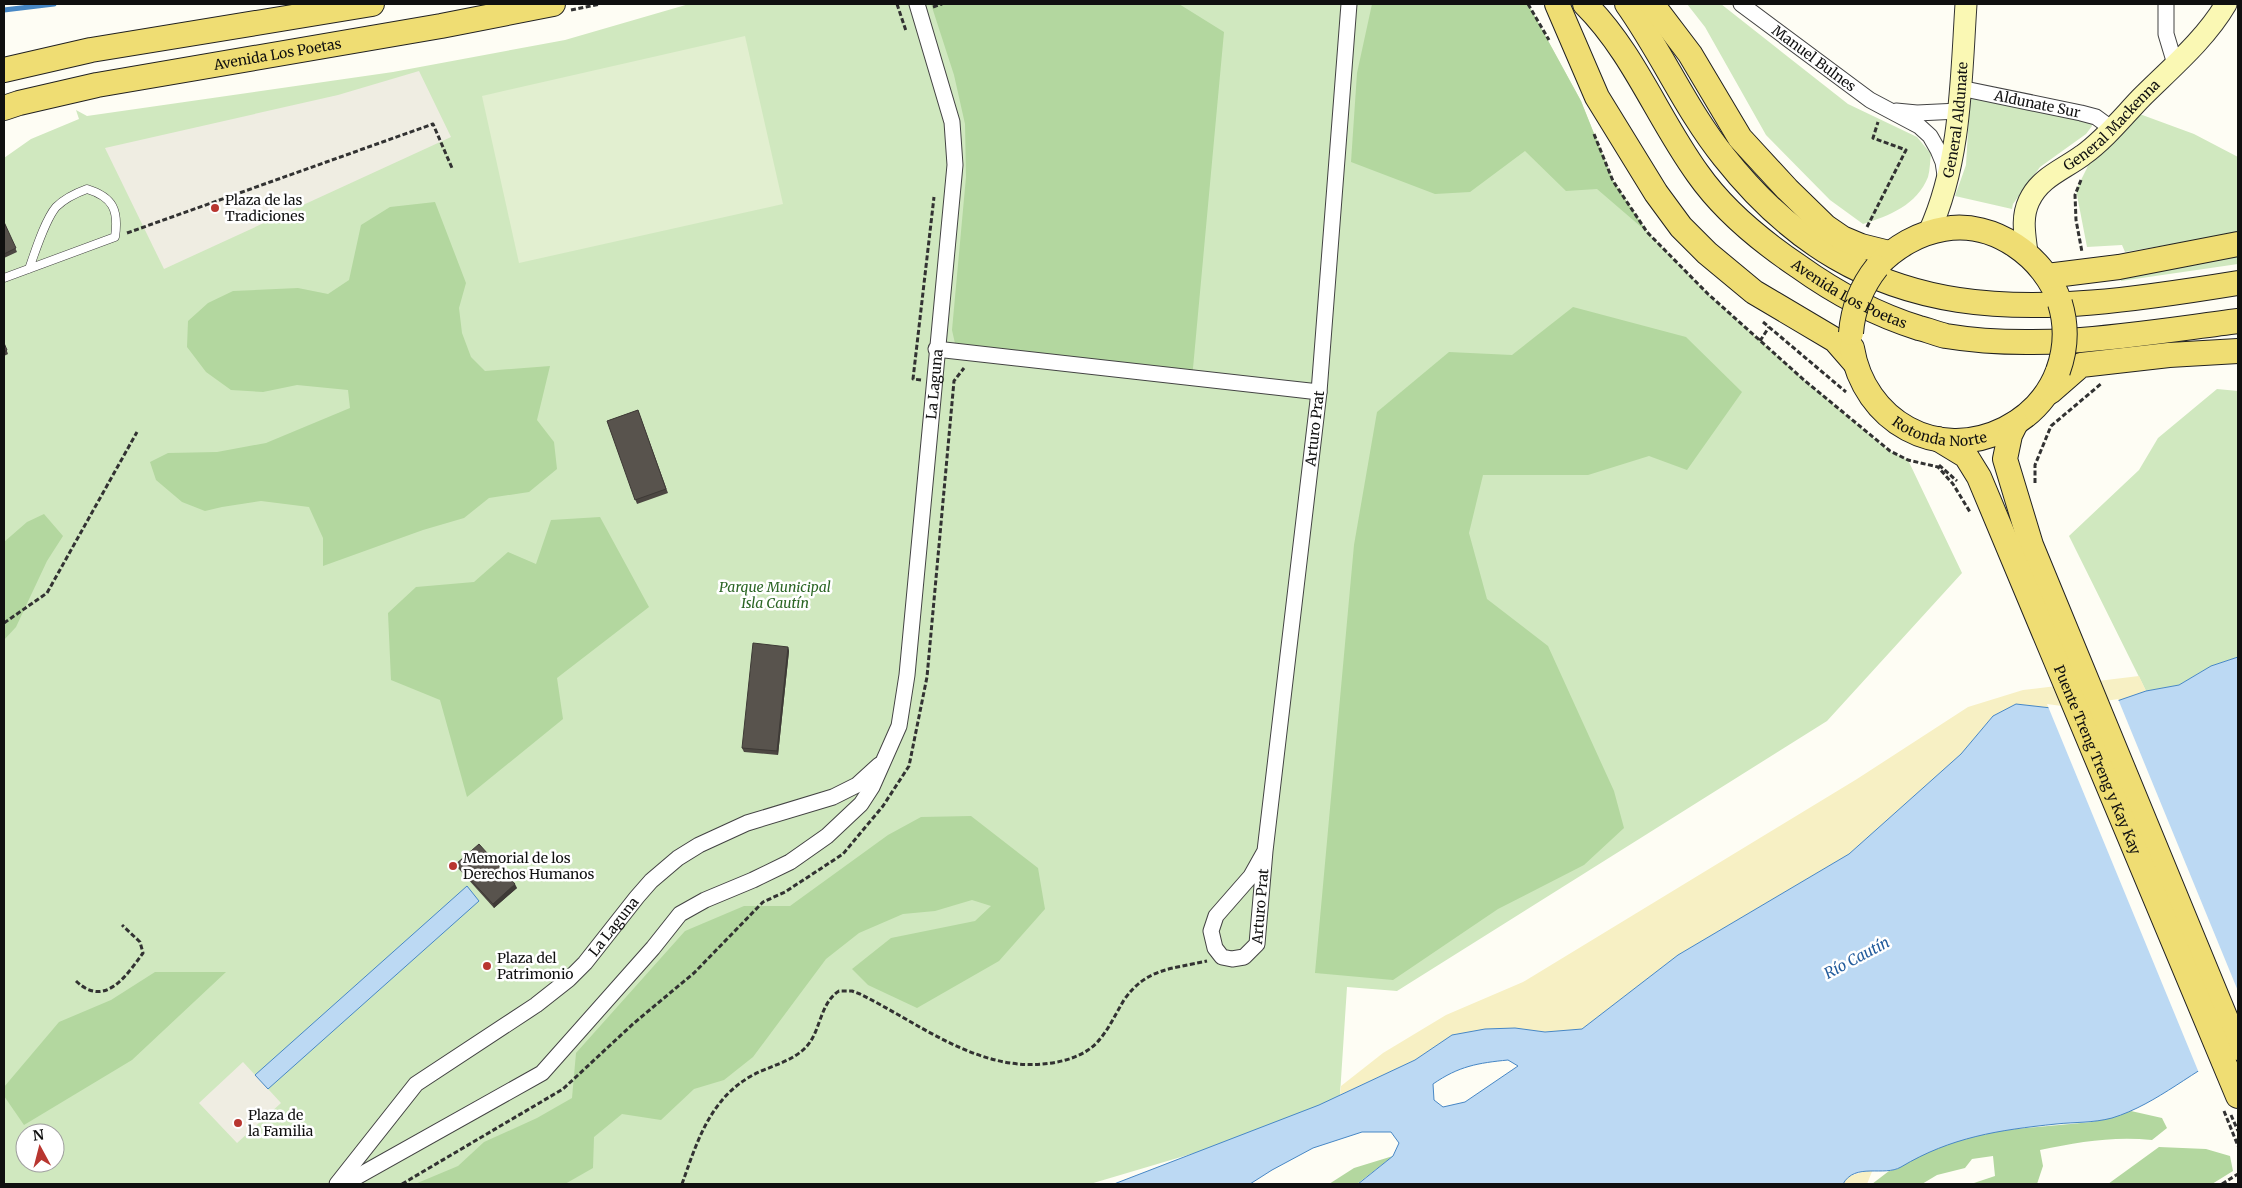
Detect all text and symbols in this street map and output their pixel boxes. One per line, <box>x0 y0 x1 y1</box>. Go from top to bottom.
street label: Manuel Bulnes <box>1768 21 1860 96</box>
street label: Avenida Los Poetas <box>211 34 343 74</box>
street label: General Aldunate <box>1939 61 1972 180</box>
street label: General Mackenna <box>2060 75 2164 175</box>
street label: Aldunate Sur <box>1992 86 2082 122</box>
place label: Plaza de las Tradiciones <box>225 191 305 225</box>
marker: Plaza de las Tradiciones <box>209 202 221 214</box>
street label: Avenida Los Poetas <box>1787 255 1909 332</box>
street label: La Laguna <box>922 348 947 420</box>
street label: Arturo Prat <box>1301 389 1328 468</box>
street label: Rotonda Norte <box>1889 413 1989 450</box>
park label: Parque Municipal Isla Cautín <box>719 578 831 612</box>
street label: Puente Treng Treng y Kay Kay <box>2050 662 2145 858</box>
place label: Memorial de los Derechos Humanos <box>463 849 595 883</box>
marker: Memorial de los Derechos Humanos <box>447 860 459 872</box>
street label: Arturo Prat <box>1248 867 1273 946</box>
street label: La Laguna <box>585 893 643 960</box>
water label: Río Cautín <box>1821 932 1893 983</box>
place label: Plaza del Patrimonio <box>497 949 574 983</box>
marker: Plaza del Patrimonio <box>481 960 493 972</box>
place label: Plaza de la Familia <box>248 1106 314 1140</box>
marker: Plaza de la Familia <box>232 1117 244 1129</box>
north arrow <box>15 1123 65 1173</box>
text: N <box>32 1125 45 1145</box>

